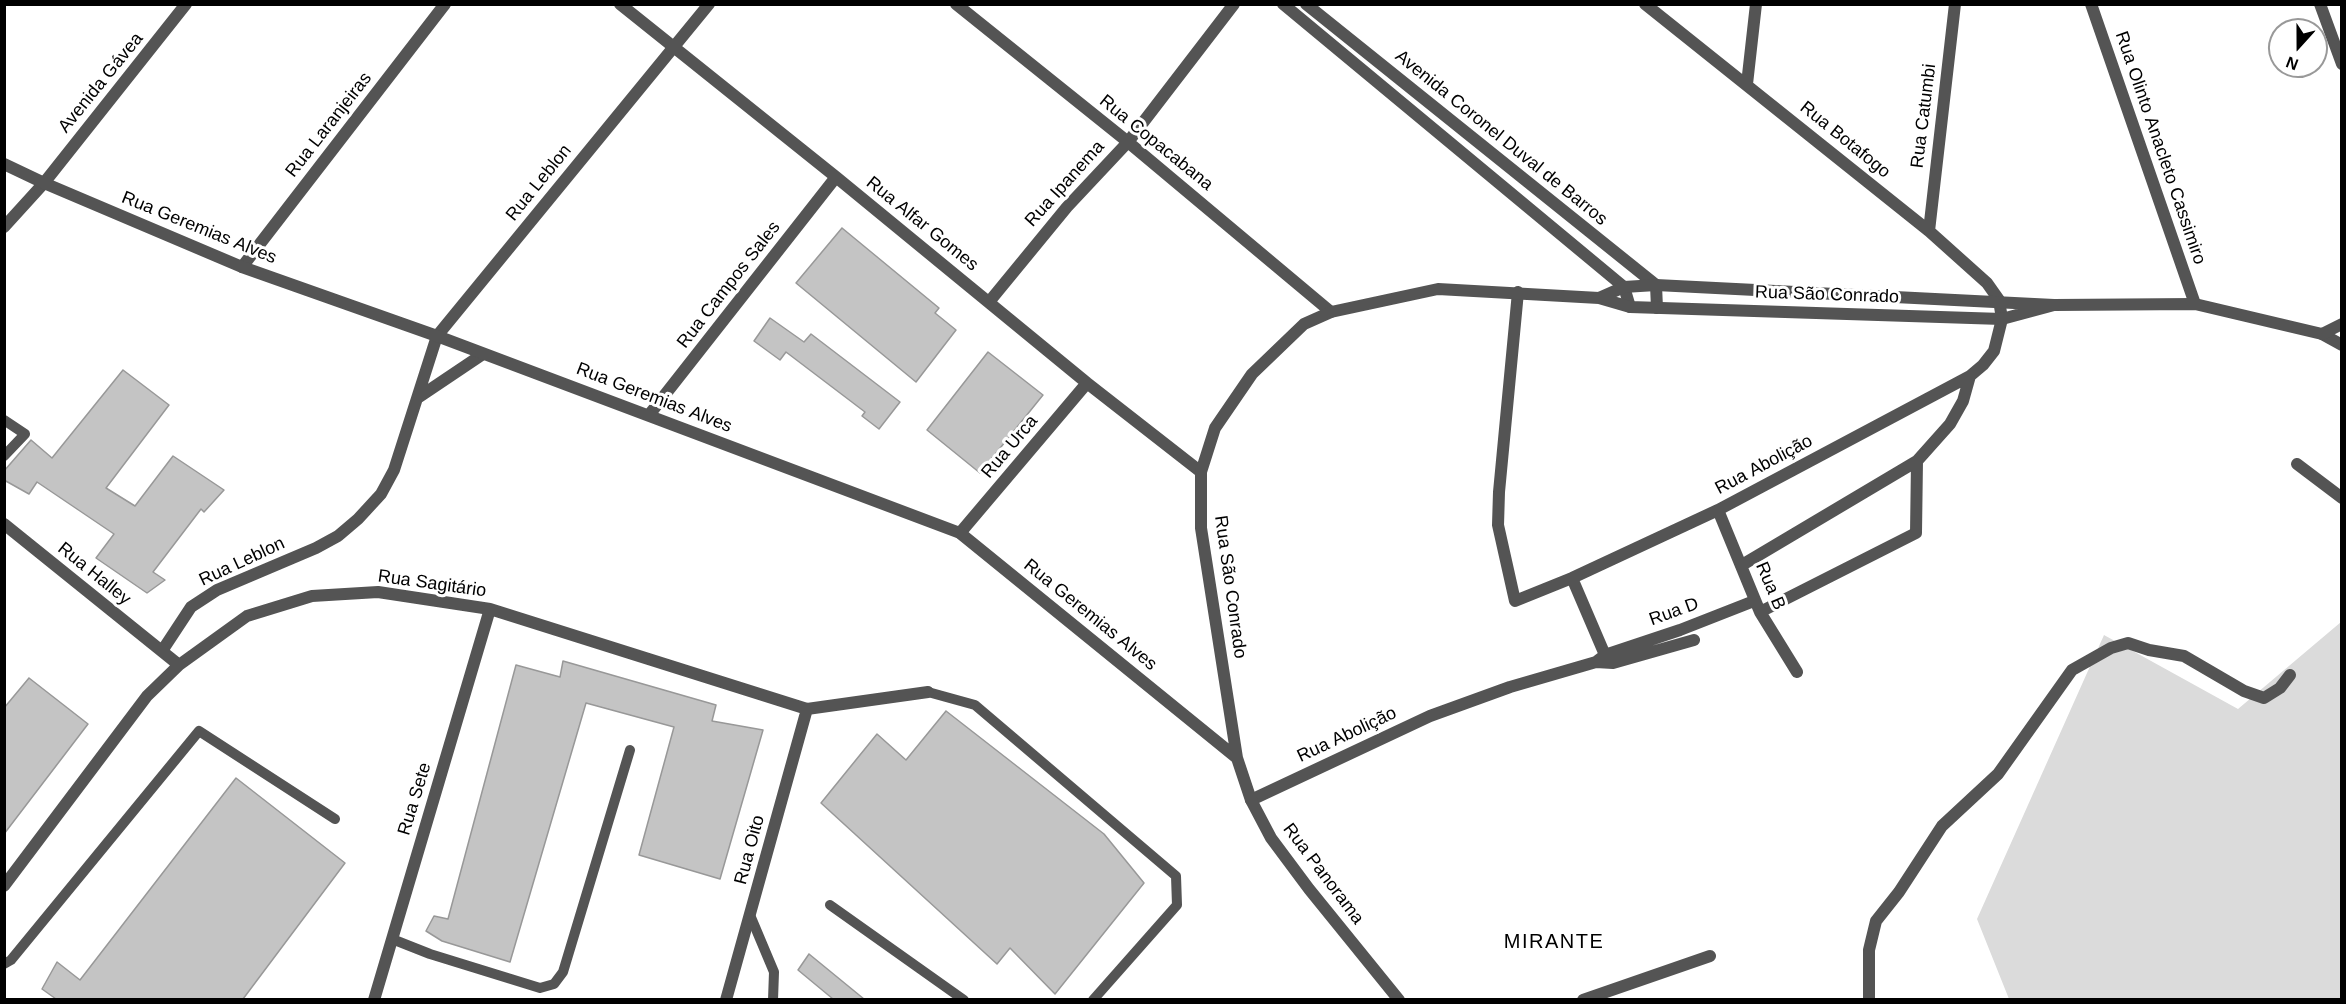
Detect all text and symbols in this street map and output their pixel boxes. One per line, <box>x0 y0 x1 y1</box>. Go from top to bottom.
north arrow <box>2268 18 2328 78</box>
street label: Avenida Gávea <box>54 29 148 137</box>
street label: Rua Olinto Anacleto Cassimiro <box>2110 29 2210 267</box>
street label: Avenida Coronel Duval de Barros <box>1391 46 1611 230</box>
text: N <box>2284 53 2301 73</box>
street label: Rua Catumbi <box>1907 63 1941 169</box>
street label: Rua Laranjeiras <box>281 68 377 182</box>
street label: Rua Copacabana <box>1095 91 1217 195</box>
street label: Rua Botafogo <box>1795 97 1895 183</box>
street label: Rua Ipanema <box>1021 137 1109 231</box>
street label: Rua Leblon <box>502 140 576 226</box>
street label: Rua Alfar Gomes <box>862 172 982 276</box>
street label: Rua Geremias Alves <box>118 187 280 269</box>
street label: Rua Campos Sales <box>673 217 785 353</box>
street label: Rua São Conrado <box>1755 282 1899 308</box>
street label: Rua Geremias Alves <box>573 358 735 438</box>
street label: Rua Urca <box>977 411 1043 483</box>
street label: Rua Abolição <box>1712 430 1816 500</box>
street label: Rua São Conrado <box>1209 514 1251 660</box>
street label: Rua Leblon <box>196 533 288 591</box>
street label: Rua Halley <box>53 538 135 610</box>
street label: Rua Geremias Alves <box>1019 555 1161 675</box>
street label: Rua B <box>1750 559 1790 613</box>
street label: Rua Sagitário <box>376 566 488 602</box>
street label: Rua D <box>1646 593 1702 631</box>
street label: Rua Abolição <box>1294 703 1400 767</box>
street label: Rua Sete <box>394 760 436 838</box>
street label: Rua Oito <box>730 813 770 887</box>
street label: Rua Panorama <box>1278 819 1368 929</box>
district label: MIRANTE <box>1504 930 1604 954</box>

